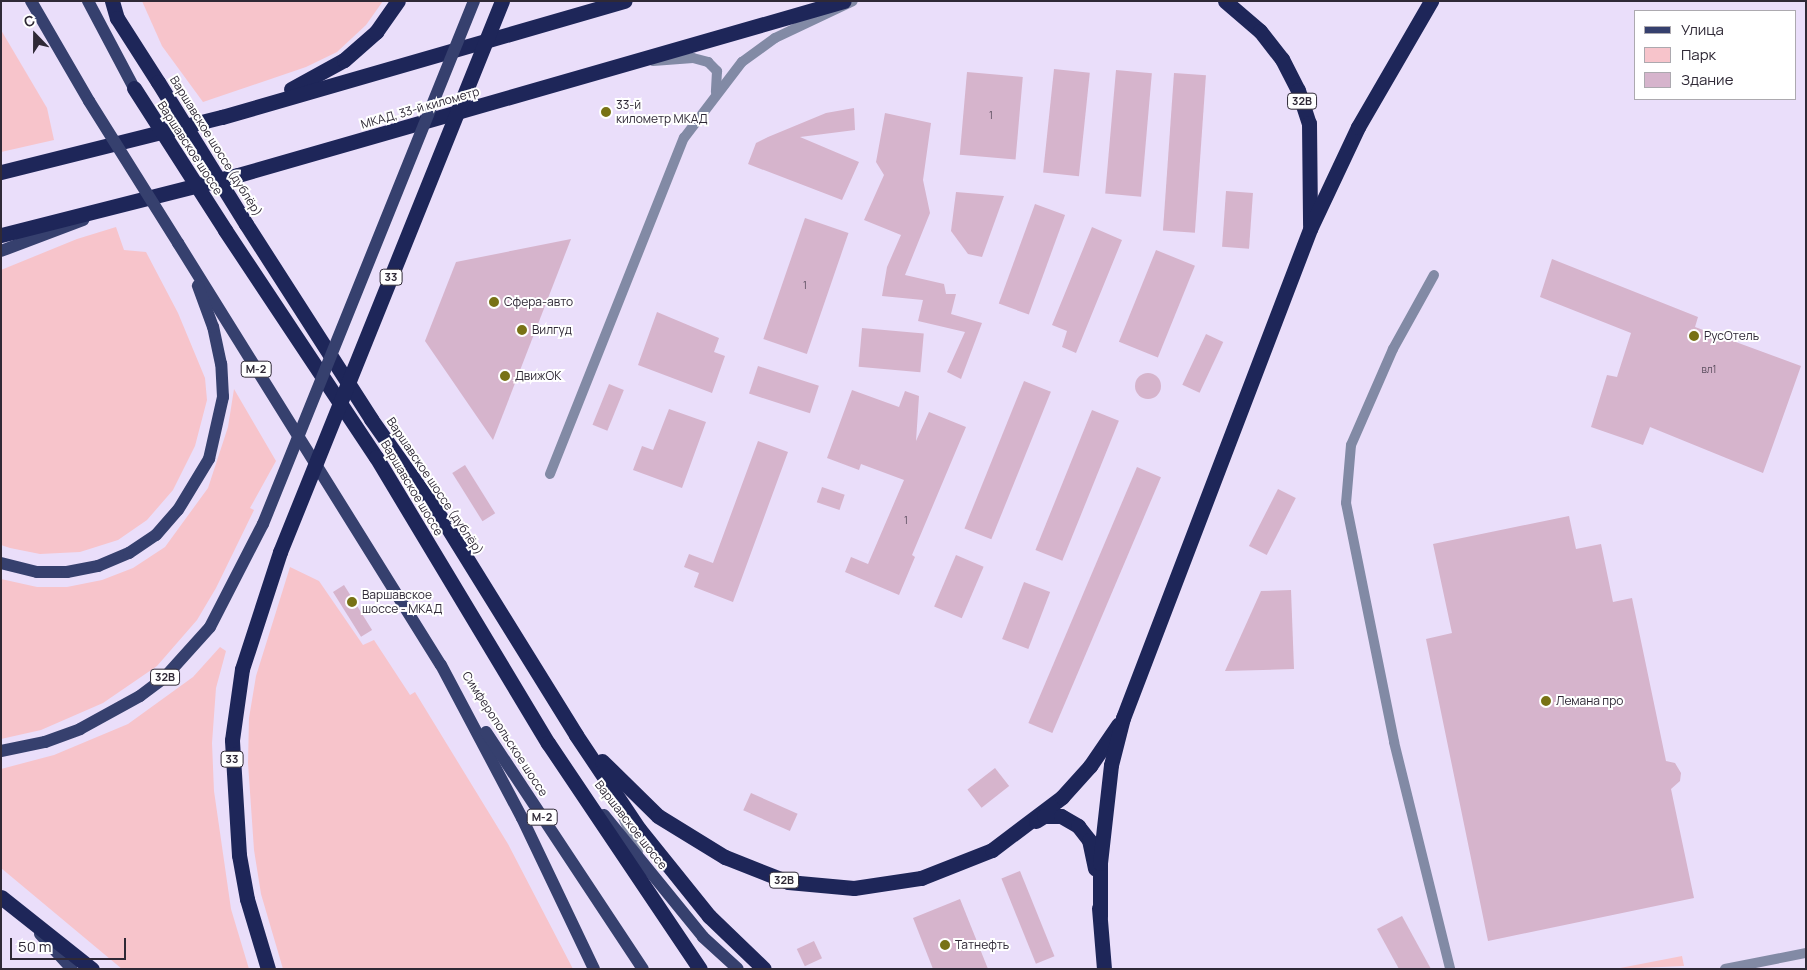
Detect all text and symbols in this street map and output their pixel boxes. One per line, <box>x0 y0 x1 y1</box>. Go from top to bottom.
north arrow <box>10 10 60 60</box>
text: С <box>21 10 38 31</box>
legend <box>1634 10 1797 100</box>
text: Улица <box>1681 19 1724 40</box>
text: Парк <box>1681 44 1716 65</box>
text: Здание <box>1681 69 1733 90</box>
street label: Варшавское шоссе (дублёр) <box>167 73 265 219</box>
street label: МКАД, 33-й километр <box>359 84 481 132</box>
road number: 32B <box>1287 92 1317 110</box>
place label: 33-й километр МКАД <box>616 98 708 126</box>
street label: Варшавское шоссе <box>154 99 226 197</box>
marker: 33-й километр МКАД <box>600 106 612 118</box>
house number: 1 <box>989 110 993 122</box>
road number: 33 <box>378 268 404 286</box>
house number: 1 <box>803 280 807 292</box>
place label: Сфера-авто <box>504 295 573 309</box>
marker: Сфера-авто <box>488 296 500 308</box>
place label: Вилгуд <box>532 323 572 337</box>
marker: Вилгуд <box>516 324 528 336</box>
place label: РусОтель <box>1704 329 1759 343</box>
marker: РусОтель <box>1688 330 1700 342</box>
road number: М-2 <box>240 360 272 378</box>
house number: вл1 <box>1701 364 1717 376</box>
place label: ДвижОК <box>515 369 561 383</box>
marker: ДвижОК <box>499 370 511 382</box>
street label: Варшавское шоссе (дублёр) <box>384 415 486 557</box>
street label: Варшавское шоссе <box>378 438 446 538</box>
house number: 1 <box>904 515 908 527</box>
place label: Варшавское шоссе - МКАД <box>362 588 442 616</box>
marker: Варшавское шоссе - МКАД <box>346 596 358 608</box>
road number: 32B <box>150 669 180 686</box>
street label: Симферопольское шоссе <box>459 669 551 799</box>
place label: Лемана про <box>1556 694 1623 708</box>
marker: Лемана про <box>1540 695 1552 707</box>
road number: 33 <box>220 751 244 768</box>
street label: Варшавское шоссе <box>592 778 670 872</box>
road number: М-2 <box>526 809 558 826</box>
road number: 32B <box>769 872 799 888</box>
scale bar <box>12 928 129 960</box>
text: 50 m <box>18 936 52 957</box>
place label: Татнефть <box>955 938 1009 952</box>
marker: Татнефть <box>939 939 951 951</box>

